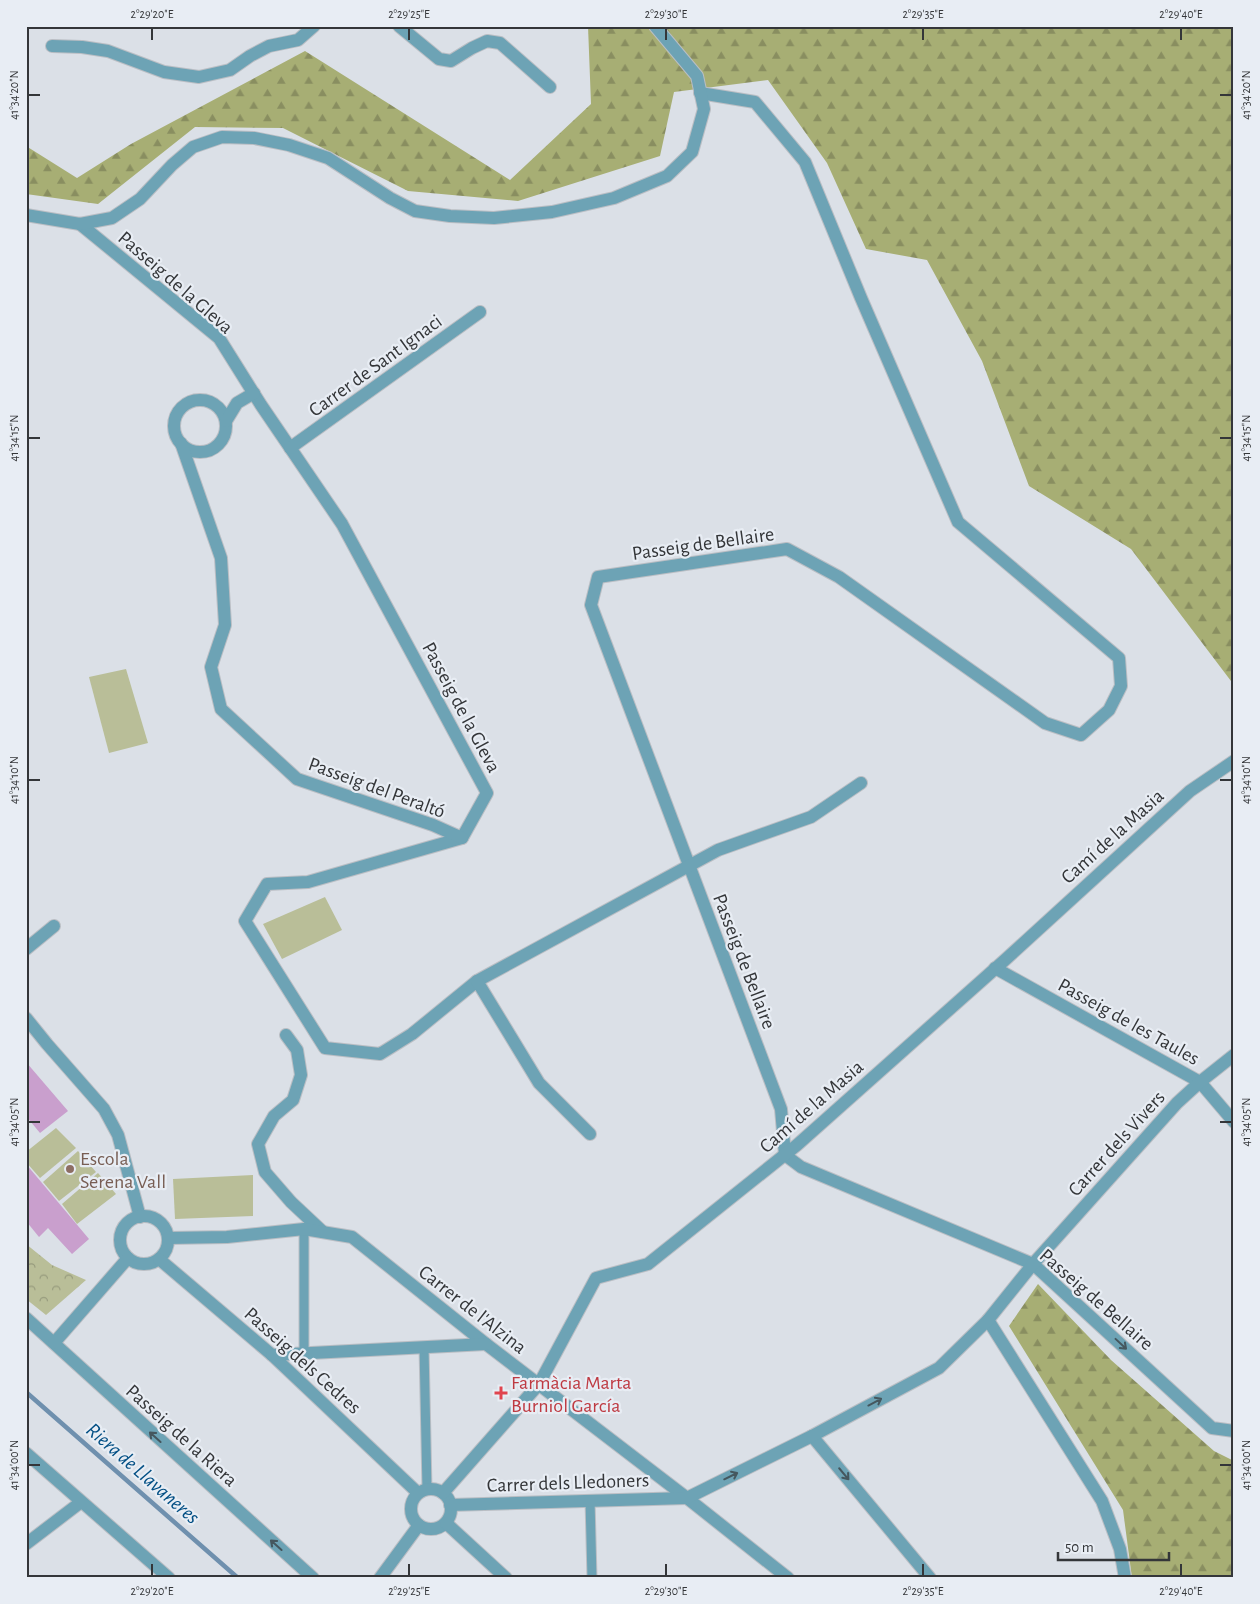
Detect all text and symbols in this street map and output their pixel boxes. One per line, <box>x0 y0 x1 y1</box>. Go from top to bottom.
text: 2°29'20"E <box>130 8 174 20</box>
text: 2°29'25"E <box>388 8 430 20</box>
text: 2°29'30"E <box>645 8 687 20</box>
text: 2°29'35"E <box>902 8 944 20</box>
text: 2°29'40"E <box>1159 8 1203 20</box>
text: 41°34'20"N <box>8 70 20 120</box>
text: 41°34'20"N <box>1240 70 1252 120</box>
street label: Passeig de la Gleva <box>114 228 237 338</box>
street label: Carrer de Sant Ignaci <box>305 311 446 421</box>
text: 41°34'15"N <box>8 415 20 461</box>
text: 41°34'15"N <box>1240 415 1252 461</box>
street label: Passeig de Bellaire <box>631 524 775 564</box>
street label: Passeig de la Gleva <box>418 639 504 776</box>
street label: Passeig del Peraltó <box>306 754 448 822</box>
text: 41°34'10"N <box>8 756 20 804</box>
text: 41°34'10"N <box>1240 756 1252 804</box>
street label: Camí de la Masia <box>1058 786 1168 888</box>
street label: Passeig de Bellaire <box>709 891 779 1032</box>
street label: Passeig de les Taules <box>1054 975 1203 1069</box>
street label: Camí de la Masia <box>756 1056 867 1157</box>
street label: Carrer dels Vivers <box>1065 1087 1169 1200</box>
text: 41°34'05"N <box>8 1097 20 1147</box>
text: 41°34'05"N <box>1240 1097 1252 1147</box>
place label: Escola Serena Vall <box>80 1149 166 1192</box>
marker: Escola Serena Vall <box>64 1163 76 1175</box>
street label: Passeig de Bellaire <box>1036 1245 1157 1354</box>
street label: Carrer de l'Alzina <box>415 1262 530 1358</box>
street label: Passeig dels Cedres <box>240 1303 364 1418</box>
one-way arrow <box>1114 1338 1127 1350</box>
place label: Farmàcia Marta Burniol García <box>511 1373 632 1416</box>
street label: Passeig de la Riera <box>122 1381 241 1491</box>
marker: Farmàcia Marta Burniol García <box>495 1387 507 1399</box>
one-way arrow <box>868 1397 883 1407</box>
water label: Riera de Llavaneres <box>82 1419 203 1528</box>
one-way arrow <box>149 1431 162 1443</box>
text: 41°34'00"N <box>8 1440 20 1490</box>
text: 41°34'00"N <box>1240 1440 1252 1490</box>
one-way arrow <box>838 1467 849 1480</box>
street label: Carrer dels Lledoners <box>487 1470 650 1496</box>
one-way arrow <box>723 1471 738 1481</box>
scale bar <box>1058 1529 1169 1561</box>
one-way arrow <box>270 1539 283 1551</box>
text: 50 m <box>1065 1540 1094 1555</box>
text: 2°29'20"E <box>130 1585 174 1597</box>
text: 2°29'25"E <box>388 1585 430 1597</box>
text: 2°29'30"E <box>645 1585 687 1597</box>
text: 2°29'35"E <box>902 1585 944 1597</box>
text: 2°29'40"E <box>1159 1585 1203 1597</box>

